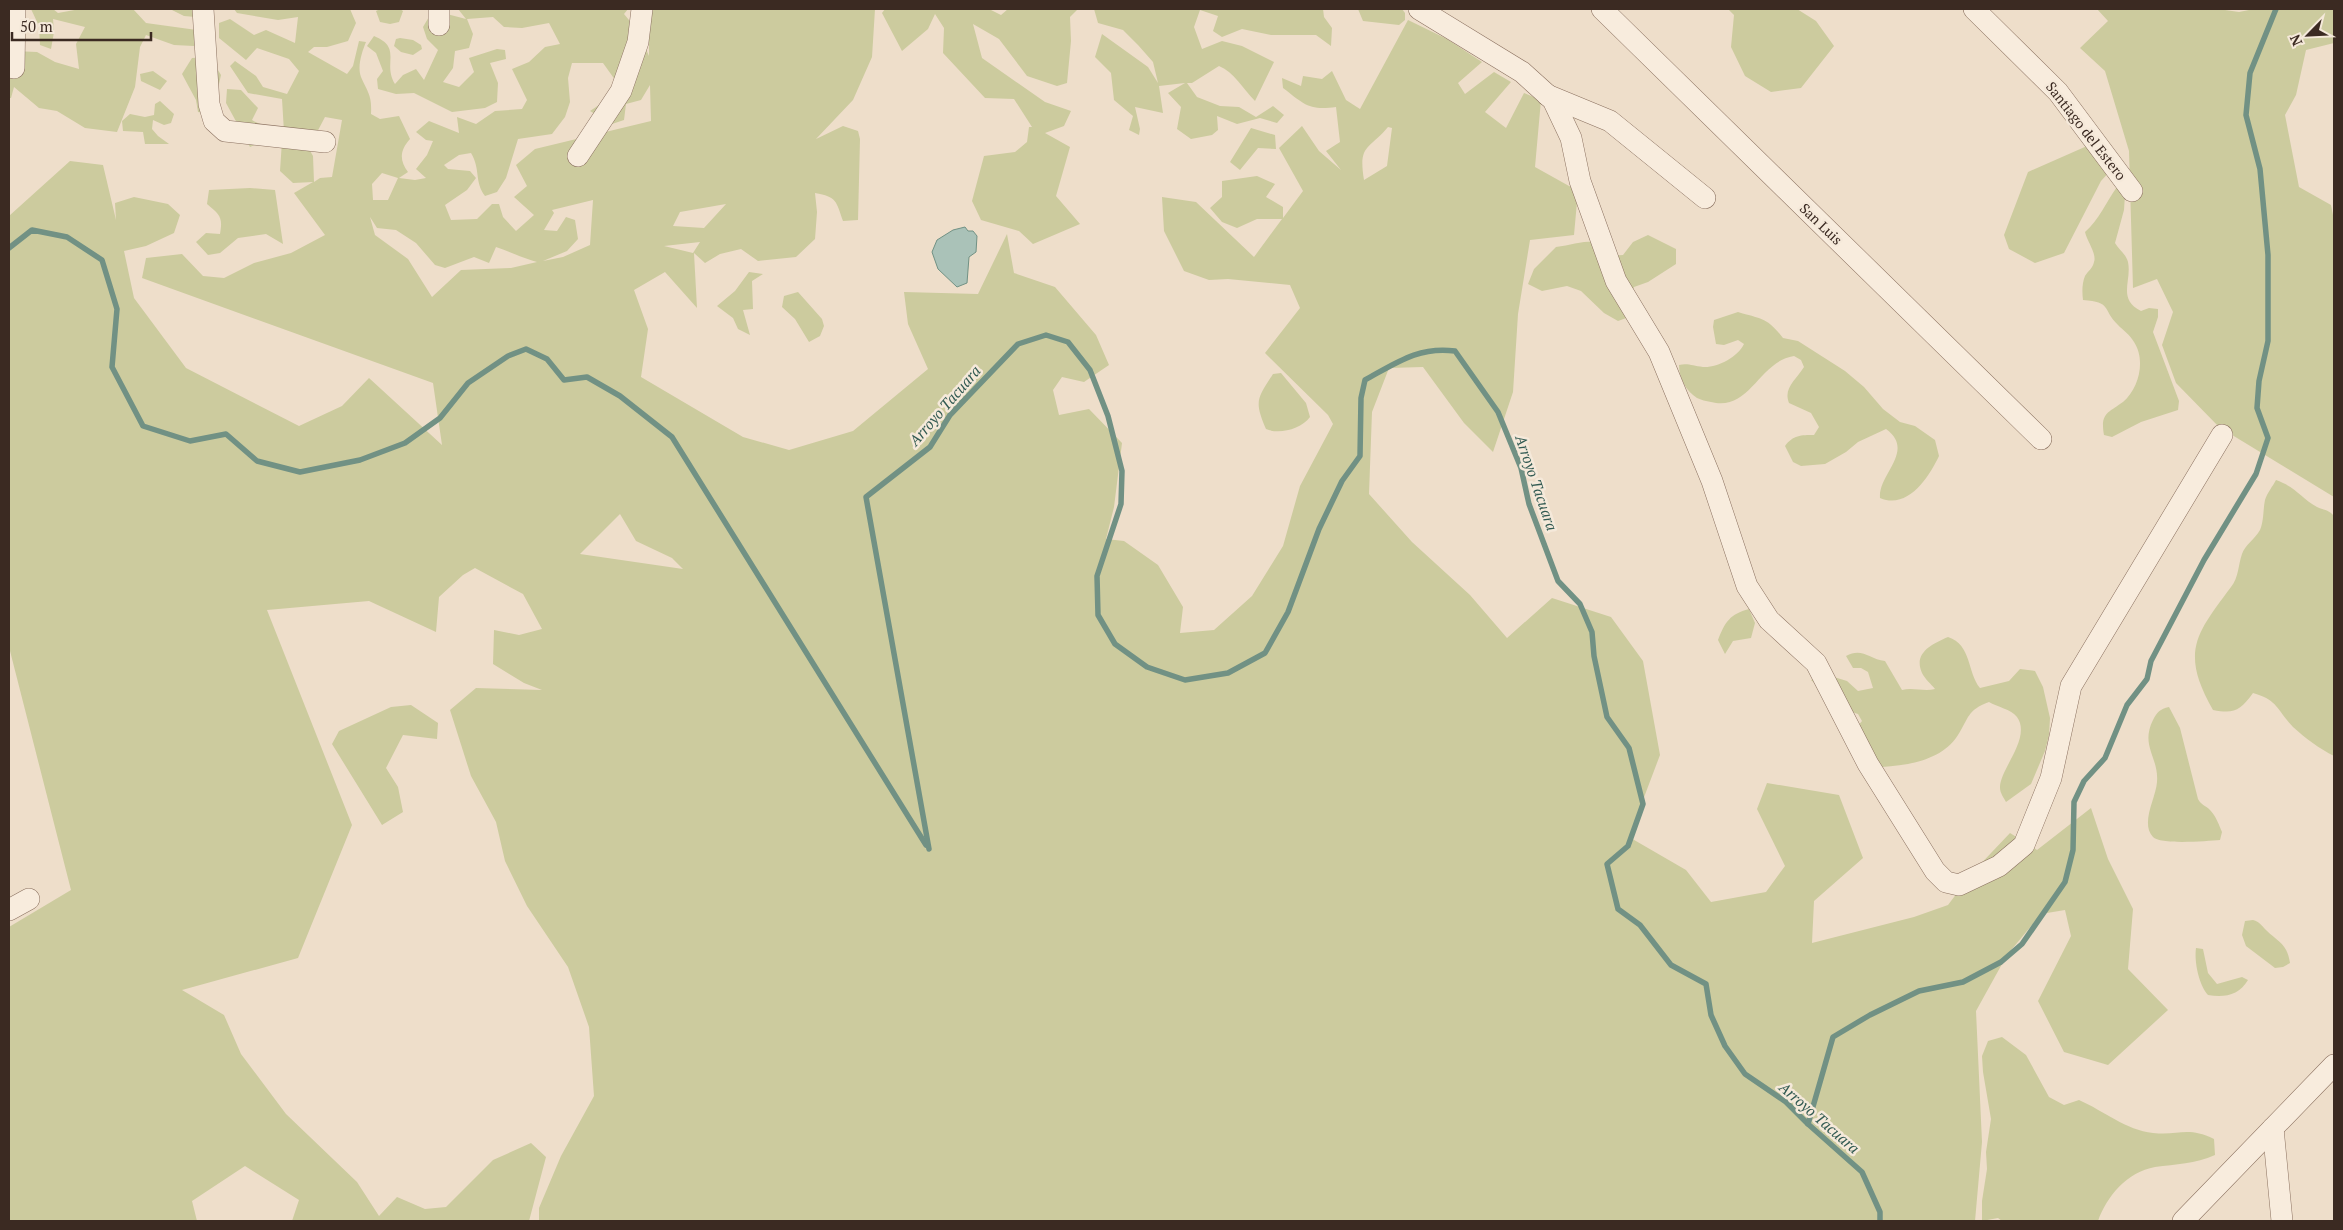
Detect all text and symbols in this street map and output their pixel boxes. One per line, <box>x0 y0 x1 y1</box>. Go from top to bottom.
scale bar <box>12 10 151 42</box>
north arrow <box>2283 10 2333 60</box>
text: 50 m <box>20 16 53 36</box>
text: N <box>2285 31 2307 49</box>
street label: Santiago del Estero <box>2042 78 2131 184</box>
street label: San Luis <box>1796 199 1847 249</box>
water label: Arroyo Tacuara <box>903 361 985 450</box>
water label: Arroyo Tacuara <box>1511 431 1563 533</box>
water label: Arroyo Tacuara <box>1775 1076 1864 1158</box>

